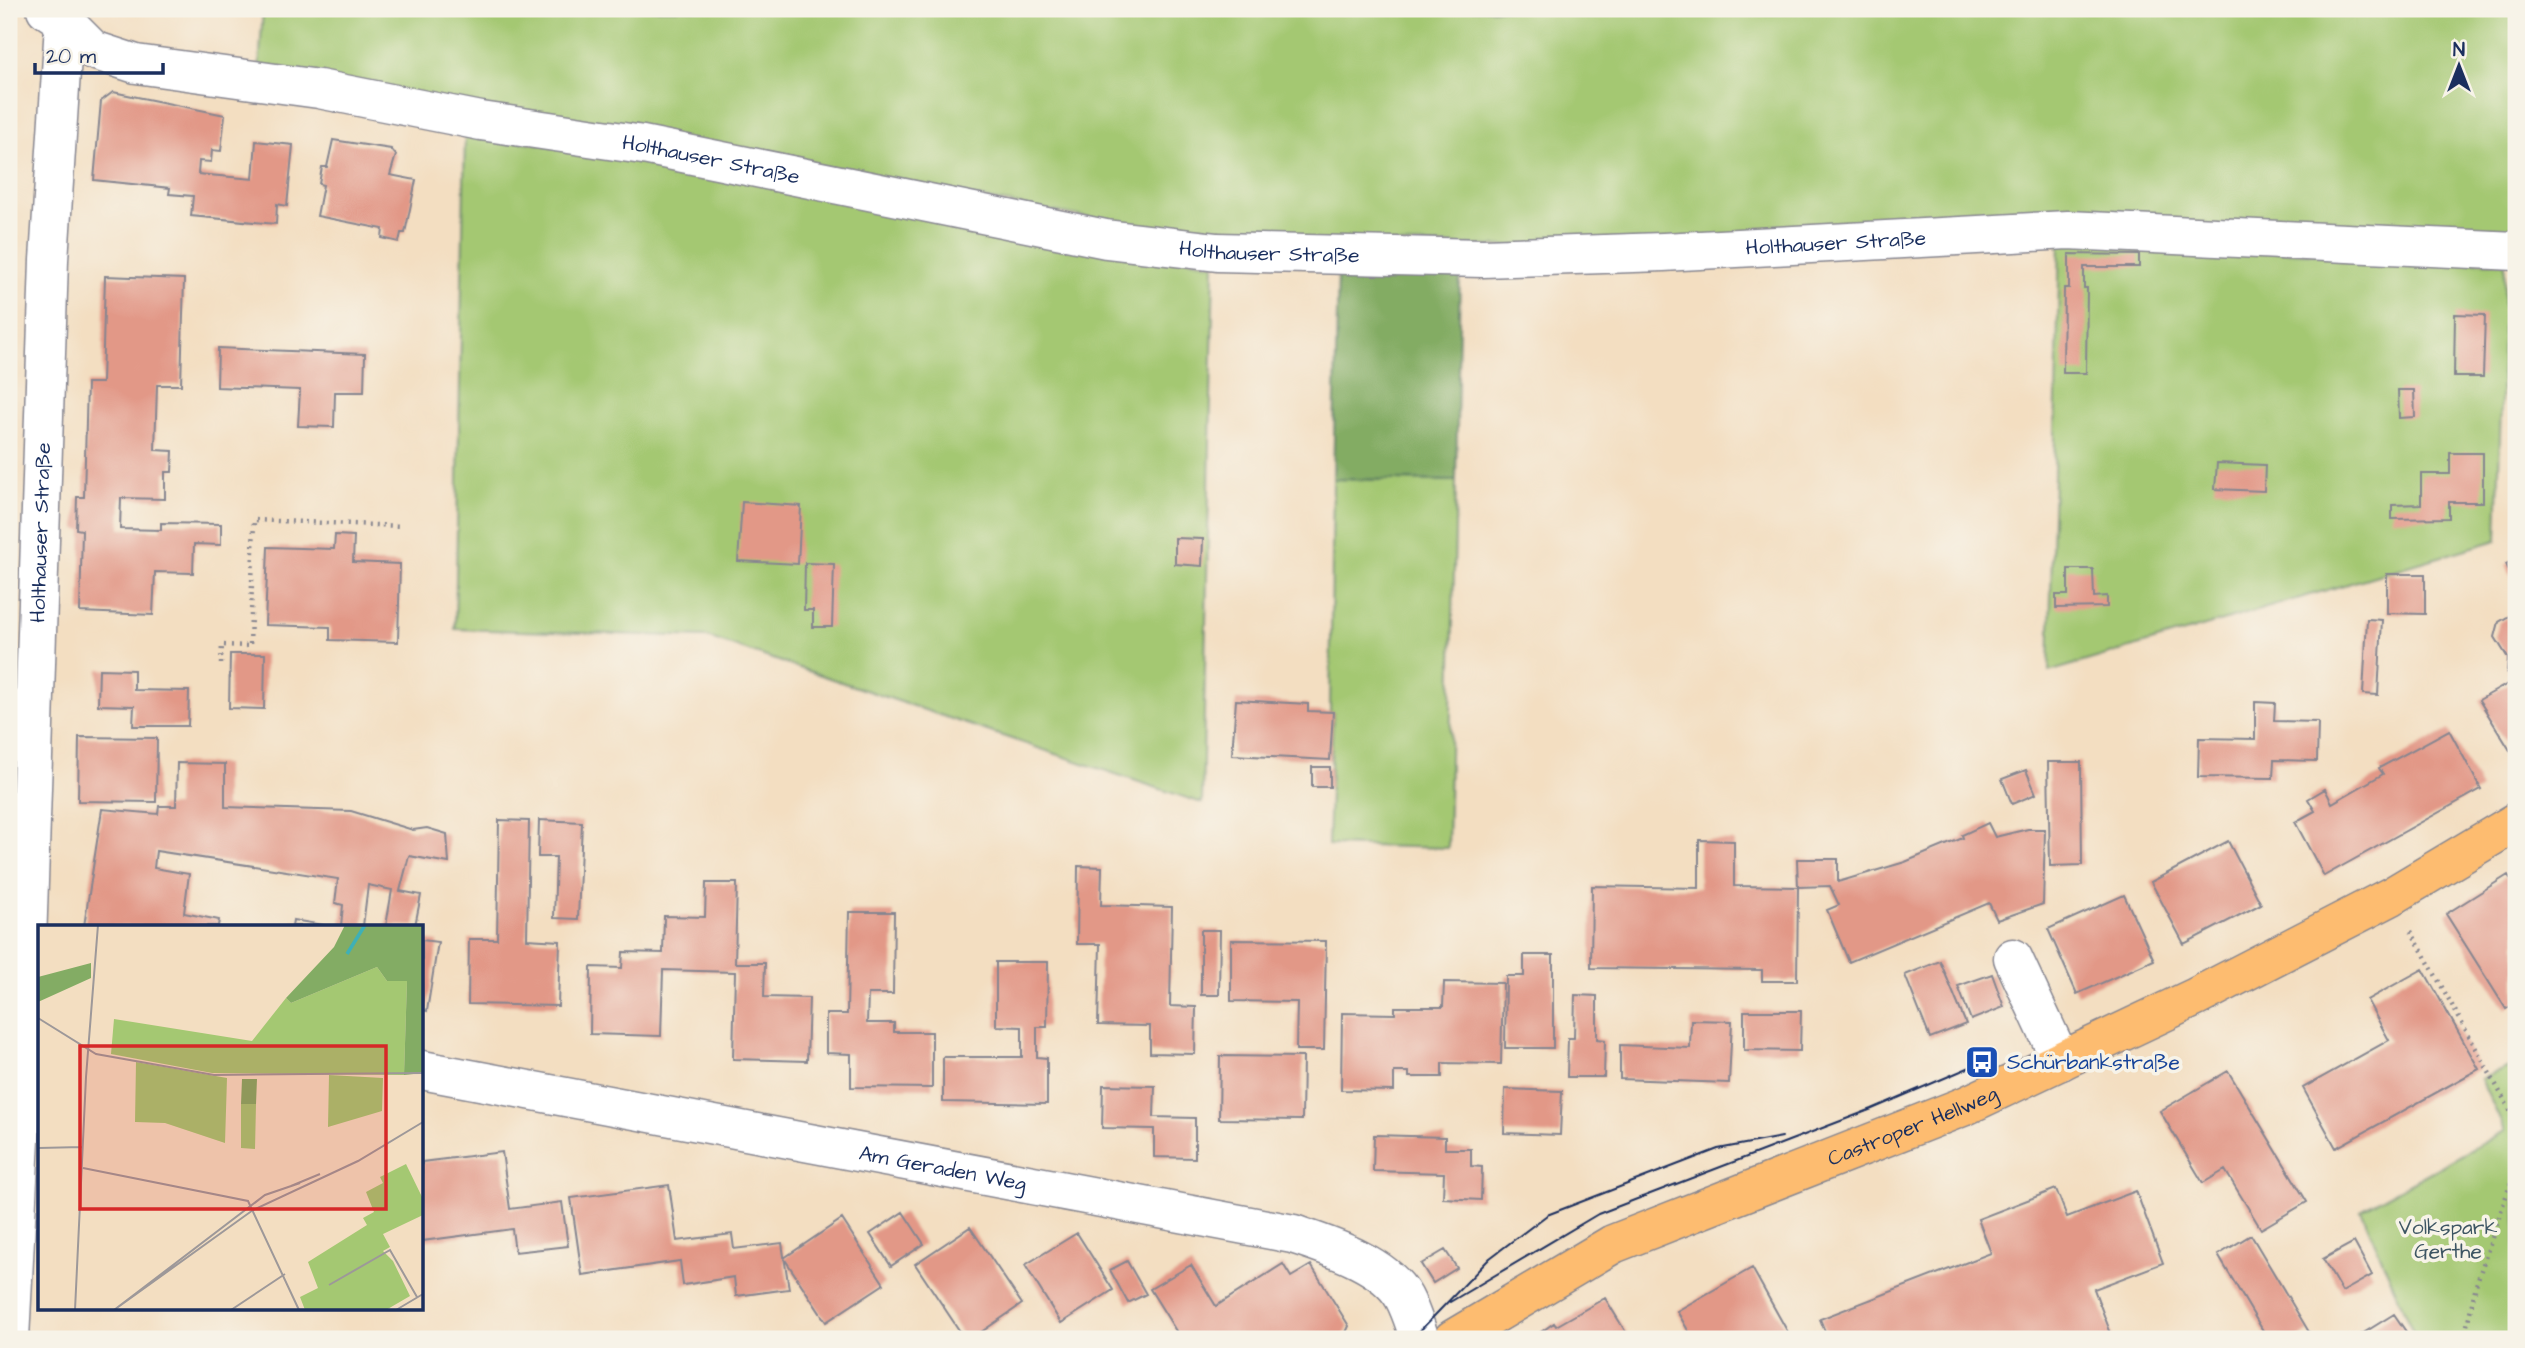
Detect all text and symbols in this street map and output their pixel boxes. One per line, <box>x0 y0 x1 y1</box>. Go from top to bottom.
scale bar <box>35 32 163 76</box>
north arrow <box>2424 32 2494 102</box>
text: N <box>2453 37 2465 64</box>
text: 20 m <box>46 42 97 71</box>
street label: Holthauser Straße <box>620 128 803 191</box>
street label: Holthauser Straße <box>1745 223 1927 262</box>
street label: Holthauser Straße <box>1178 233 1360 270</box>
street label: Holthauser Straße <box>23 442 58 623</box>
inset map <box>38 925 424 1310</box>
bus stop icon: Schürbankstraße <box>1963 1043 2001 1081</box>
place label: Schürbankstraße <box>2007 1048 2180 1077</box>
street label: Castroper Hellweg <box>1823 1078 2003 1173</box>
street label: Am Geraden Weg <box>857 1138 1029 1200</box>
park label: Volkspark Gerthe <box>2399 1213 2497 1266</box>

